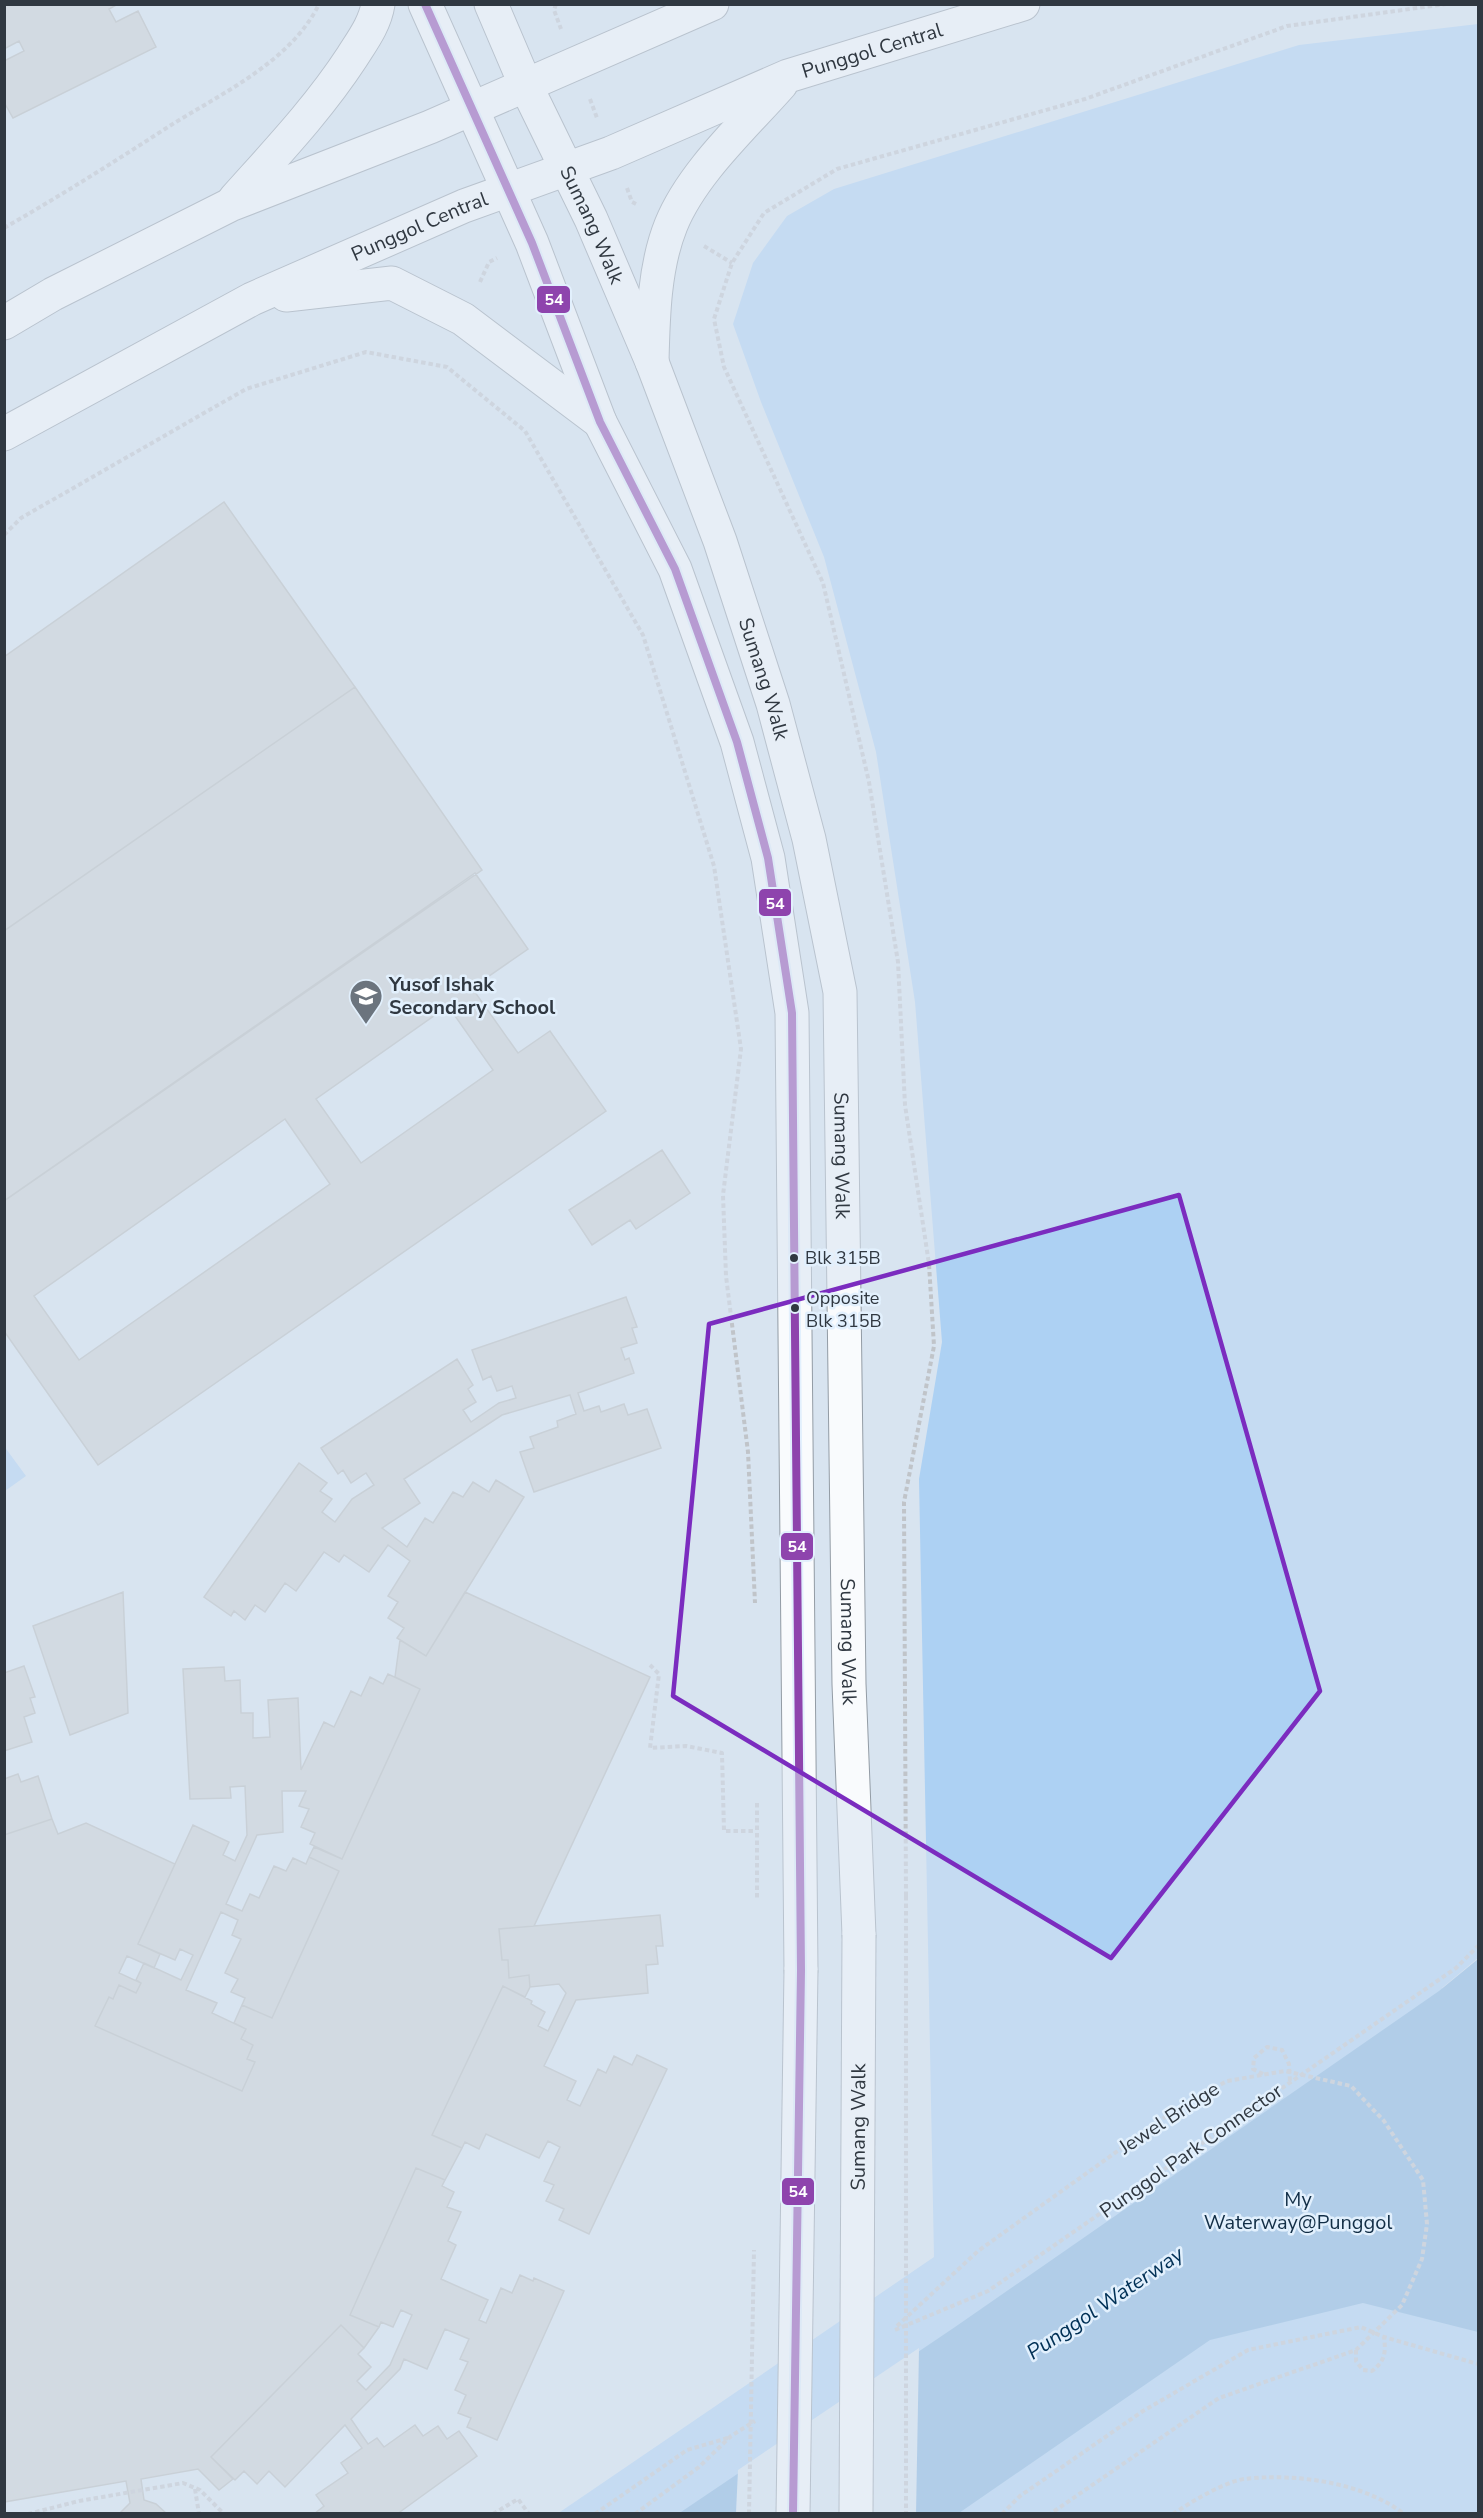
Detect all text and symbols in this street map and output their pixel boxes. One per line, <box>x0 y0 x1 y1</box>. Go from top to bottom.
street label: Punggol Central <box>798 16 946 85</box>
street label: Sumang Walk <box>554 161 631 289</box>
street label: Punggol Central <box>347 185 491 267</box>
line badge: 54 <box>536 285 571 314</box>
text: 54 <box>544 289 564 311</box>
street label: Sumang Walk <box>732 614 796 744</box>
line badge: 54 <box>758 888 792 917</box>
text: 54 <box>765 893 785 915</box>
place label: Yusof Ishak Secondary School <box>388 971 556 1021</box>
school or university icon: Yusof Ishak Secondary School <box>348 978 384 1025</box>
street label: Sumang Walk <box>828 1092 856 1220</box>
place label: Blk 315B <box>805 1246 881 1270</box>
marker: Blk 315B <box>788 1252 800 1264</box>
place label: Opposite Blk 315B <box>806 1286 882 1333</box>
marker: Opposite Blk 315B <box>789 1302 801 1314</box>
line badge: 54 <box>780 1532 814 1561</box>
text: 54 <box>787 1536 807 1558</box>
street label: Sumang Walk <box>834 1578 863 1707</box>
street label: Sumang Walk <box>844 2062 872 2191</box>
street label: Jewel Bridge <box>1113 2075 1224 2161</box>
street label: Punggol Park Connector <box>1094 2078 1288 2224</box>
line badge: 54 <box>781 2177 815 2206</box>
text: 54 <box>788 2181 808 2203</box>
park label: My Waterway@Punggol <box>1204 2186 1392 2236</box>
water label: Punggol Waterway <box>1021 2239 1190 2366</box>

